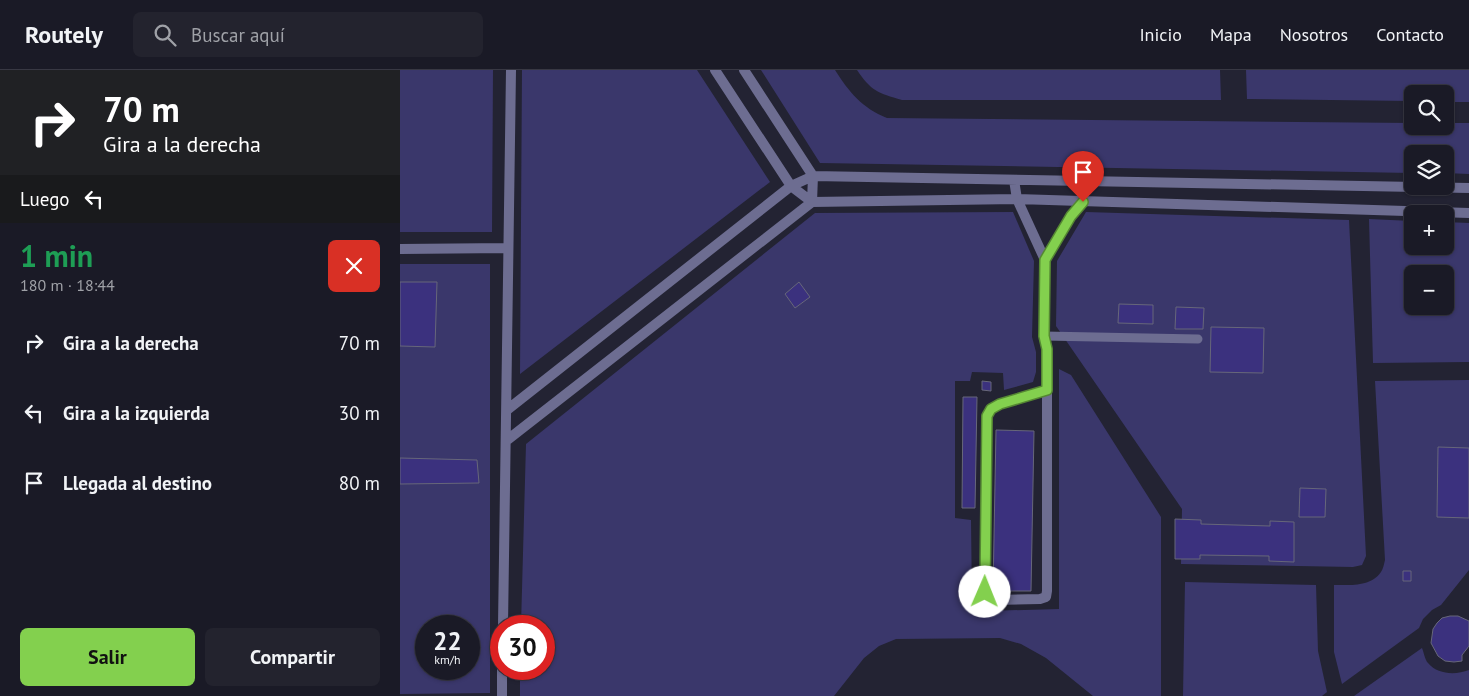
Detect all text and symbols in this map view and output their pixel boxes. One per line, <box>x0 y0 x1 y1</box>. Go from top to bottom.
search box <box>133 12 483 57</box>
text: Routely <box>25 19 103 50</box>
icon: search <box>151 21 179 49</box>
text: Buscar aquí <box>191 23 285 47</box>
text: Inicio <box>1139 23 1182 46</box>
text: Mapa <box>1210 23 1252 46</box>
text: Nosotros <box>1280 23 1348 46</box>
text: Contacto <box>1376 23 1444 46</box>
map controls <box>1404 85 1454 315</box>
button: search <box>1404 85 1454 135</box>
text: 70 m <box>103 86 180 132</box>
icon: right <box>20 90 85 155</box>
text: Gira a la derecha <box>103 130 261 158</box>
button: layers <box>1404 145 1454 195</box>
pin <box>1062 151 1104 202</box>
icon: arrive <box>1069 158 1097 186</box>
icon: left <box>80 185 108 213</box>
text: Luego <box>20 187 70 211</box>
button: + <box>1404 205 1454 255</box>
text: 1 min <box>20 236 93 275</box>
button: close <box>328 240 380 292</box>
button: − <box>1404 265 1454 315</box>
text: 180 m · 18:44 <box>20 275 115 295</box>
icon: right <box>20 329 48 357</box>
text: Gira a la derecha <box>63 331 199 355</box>
text: 70 m <box>339 331 380 355</box>
icon: left <box>20 399 48 427</box>
text: Gira a la izquierda <box>63 401 210 425</box>
text: 30 m <box>339 401 380 425</box>
icon: arrive <box>20 469 48 497</box>
text: Llegada al destino <box>63 471 212 495</box>
text: 80 m <box>339 471 380 495</box>
position arrow <box>958 565 1010 617</box>
speed limit sign: 30 <box>490 615 555 680</box>
text: 22 <box>433 625 462 657</box>
button: Salir <box>20 628 195 686</box>
button: Compartir <box>205 628 380 686</box>
text: km/h <box>434 652 461 667</box>

